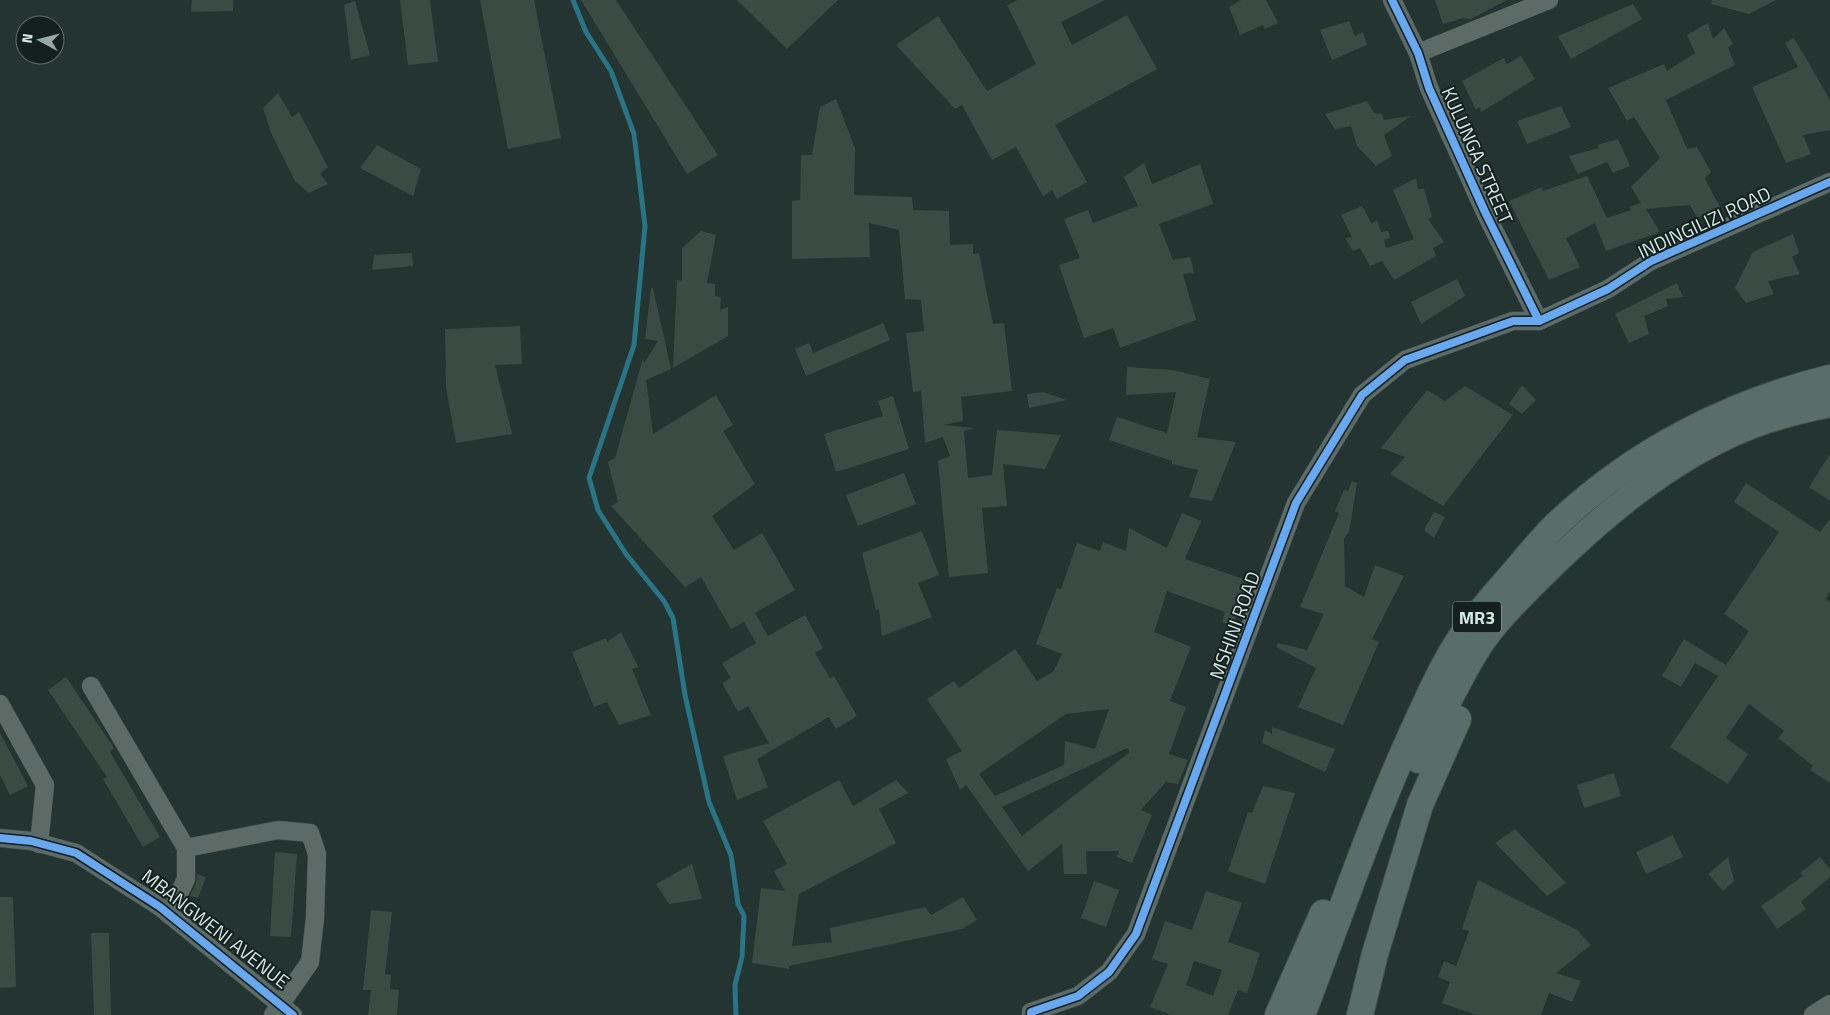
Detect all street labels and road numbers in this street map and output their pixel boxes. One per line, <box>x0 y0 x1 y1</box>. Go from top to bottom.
street label: KULUNGA STREET <box>1435 82 1521 228</box>
street label: INDINGILIZI ROAD <box>1633 178 1775 266</box>
street label: MSHINI ROAD <box>1201 567 1267 683</box>
road number: MR3 <box>1453 602 1501 632</box>
street label: MBANGWENI AVENUE <box>136 861 296 995</box>

